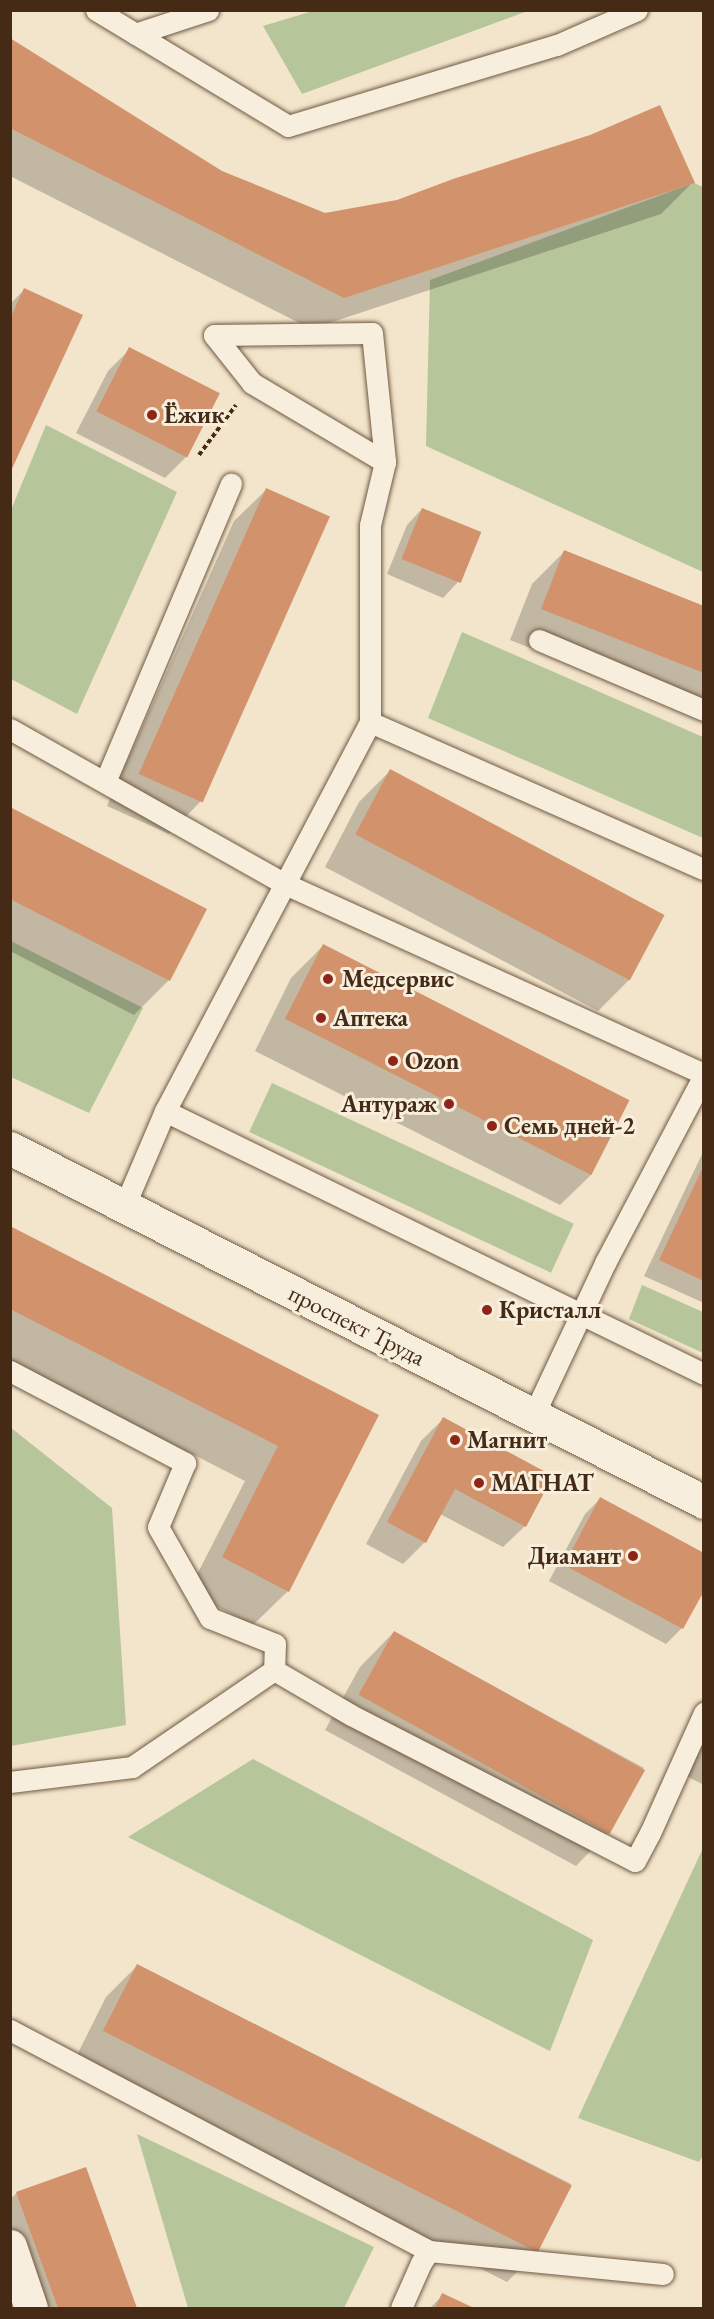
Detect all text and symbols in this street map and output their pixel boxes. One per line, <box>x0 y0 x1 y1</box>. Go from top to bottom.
place label: Ёжик <box>164 401 224 429</box>
marker: Ёжик <box>145 408 159 422</box>
place label: Медсервис <box>342 965 454 993</box>
marker: Медсервис <box>319 970 337 988</box>
place label: Аптека <box>333 1004 408 1032</box>
marker: Аптека <box>314 1011 328 1025</box>
place label: Ozon <box>405 1047 459 1075</box>
marker: Ozon <box>386 1054 400 1068</box>
place label: Антураж <box>341 1090 437 1118</box>
marker: Антураж <box>442 1097 456 1111</box>
place label: Семь дней-2 <box>504 1112 635 1140</box>
marker: Семь дней-2 <box>485 1119 499 1133</box>
street label: проспект Труда <box>284 1278 430 1372</box>
place label: Кристалл <box>499 1296 601 1324</box>
marker: Кристалл <box>480 1303 494 1317</box>
place label: Магнит <box>467 1426 547 1454</box>
marker: Магнит <box>448 1433 462 1447</box>
place label: МАГНАТ <box>491 1469 594 1497</box>
marker: МАГНАТ <box>472 1476 486 1490</box>
place label: Диамант <box>528 1542 621 1570</box>
marker: Диамант <box>626 1549 640 1563</box>

